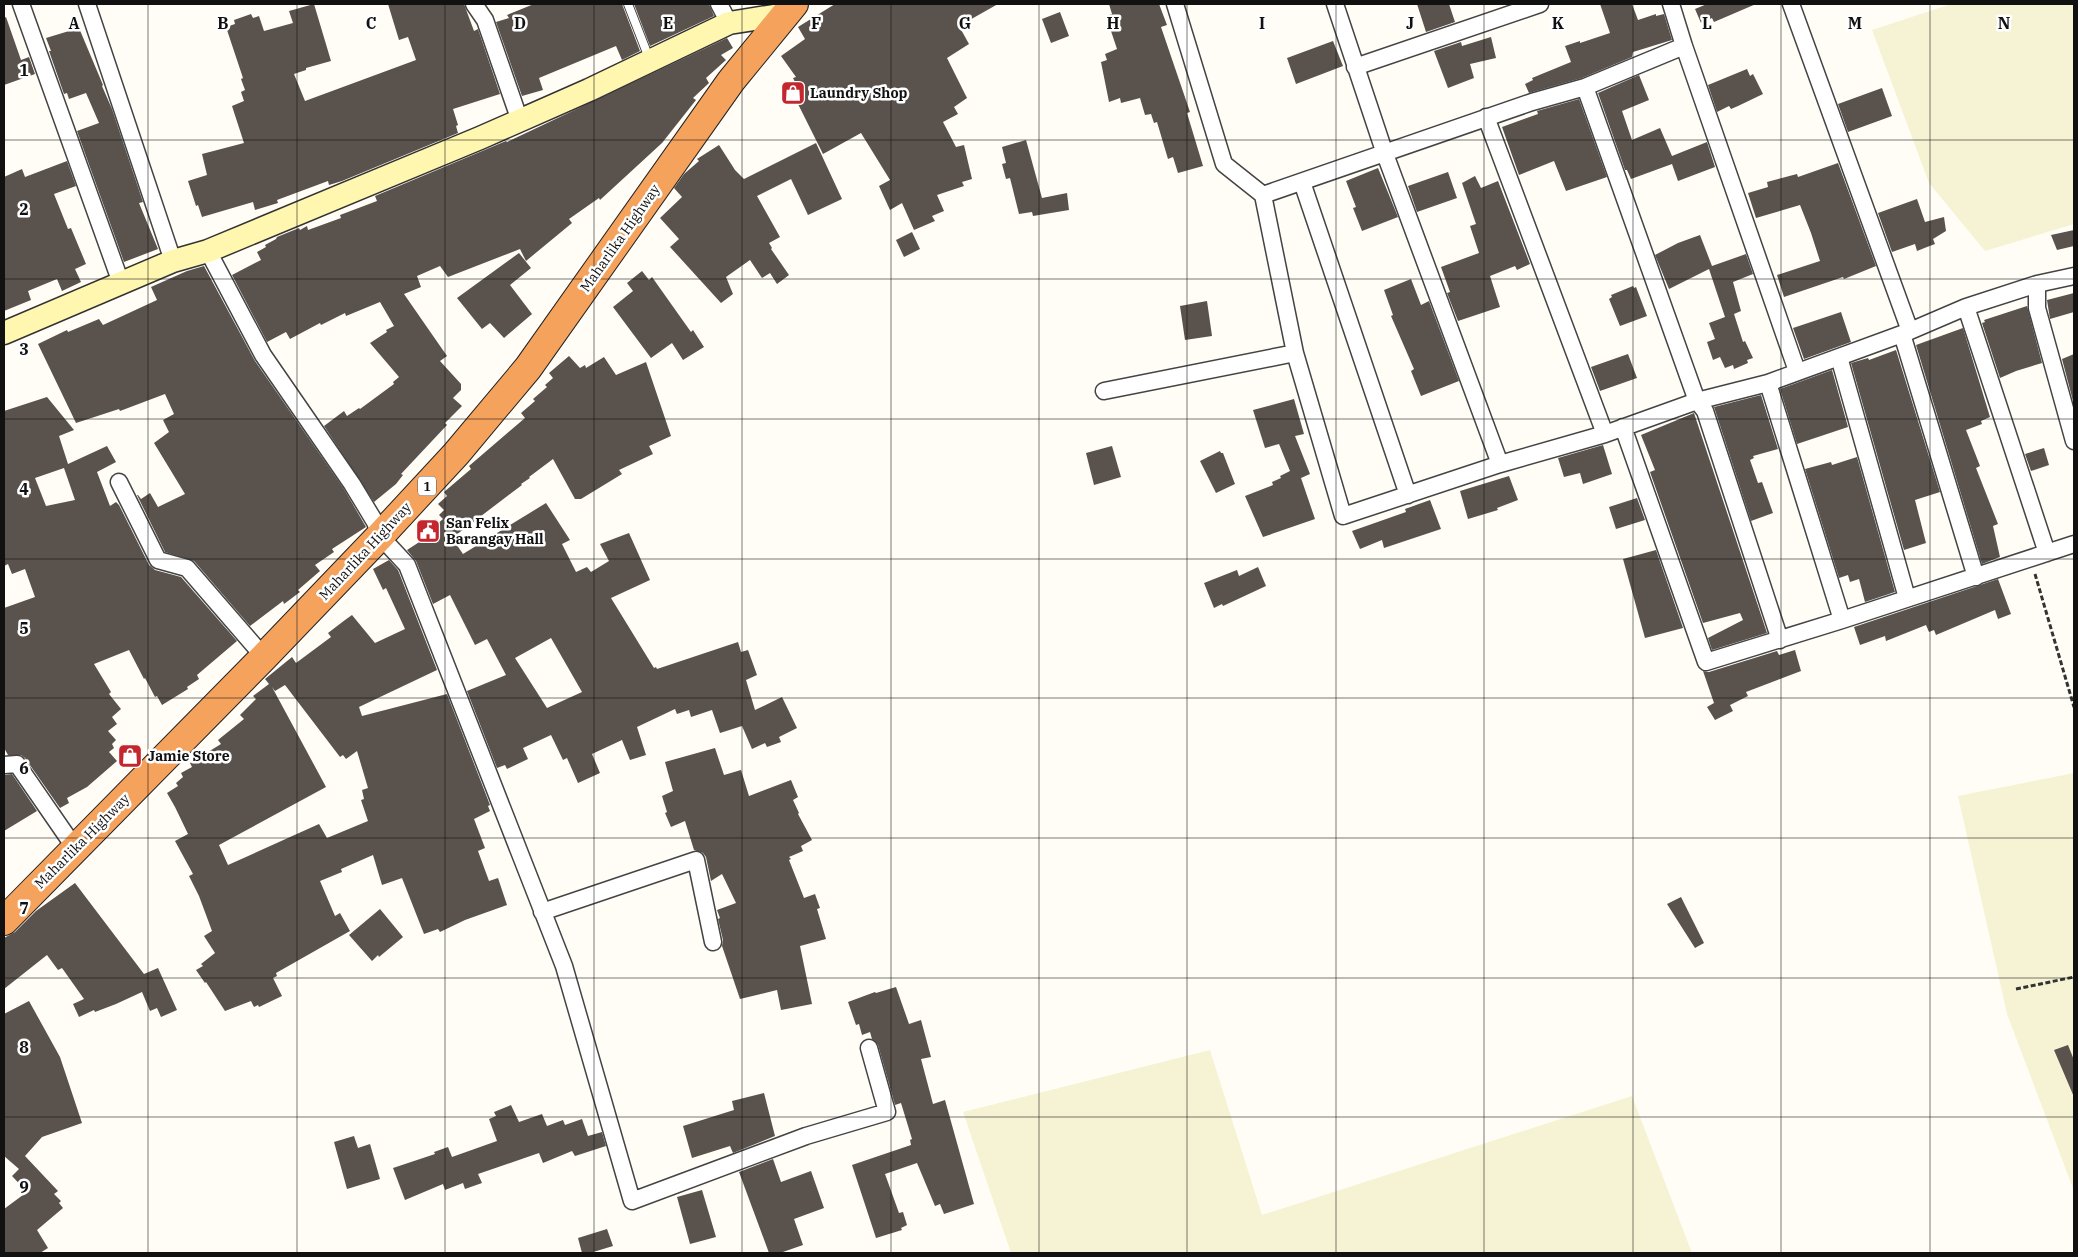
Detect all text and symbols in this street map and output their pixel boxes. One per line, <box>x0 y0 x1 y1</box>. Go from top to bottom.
text: A <box>68 13 80 33</box>
text: B <box>217 13 229 33</box>
text: C <box>366 13 376 33</box>
text: D <box>514 13 526 33</box>
text: E <box>663 13 673 33</box>
text: F <box>811 13 821 33</box>
text: G <box>959 13 971 33</box>
text: H <box>1107 13 1120 33</box>
text: I <box>1259 13 1265 33</box>
text: J <box>1406 13 1414 33</box>
text: K <box>1552 13 1565 33</box>
text: L <box>1702 13 1712 33</box>
text: M <box>1848 13 1862 33</box>
text: N <box>1998 13 2010 33</box>
text: 1 <box>19 60 29 80</box>
shop icon: Laundry Shop <box>780 80 806 106</box>
place label: Laundry Shop <box>810 84 908 102</box>
street label: Maharlika Highway <box>576 180 664 295</box>
text: 2 <box>19 199 29 219</box>
text: 3 <box>19 339 29 359</box>
road number: 1 <box>418 476 436 496</box>
text: 4 <box>19 479 29 499</box>
street label: Maharlika Highway <box>315 498 415 604</box>
place label: San Felix Barangay Hall <box>446 514 544 548</box>
public building icon: San Felix Barangay Hall <box>415 518 441 544</box>
text: 5 <box>19 618 29 638</box>
shop icon: Jamie Store <box>117 743 143 769</box>
place label: Jamie Store <box>148 747 230 765</box>
text: 6 <box>19 758 29 778</box>
street label: Maharlika Highway <box>31 789 134 892</box>
text: 7 <box>19 898 29 918</box>
text: 8 <box>19 1037 29 1057</box>
text: 9 <box>19 1177 29 1197</box>

